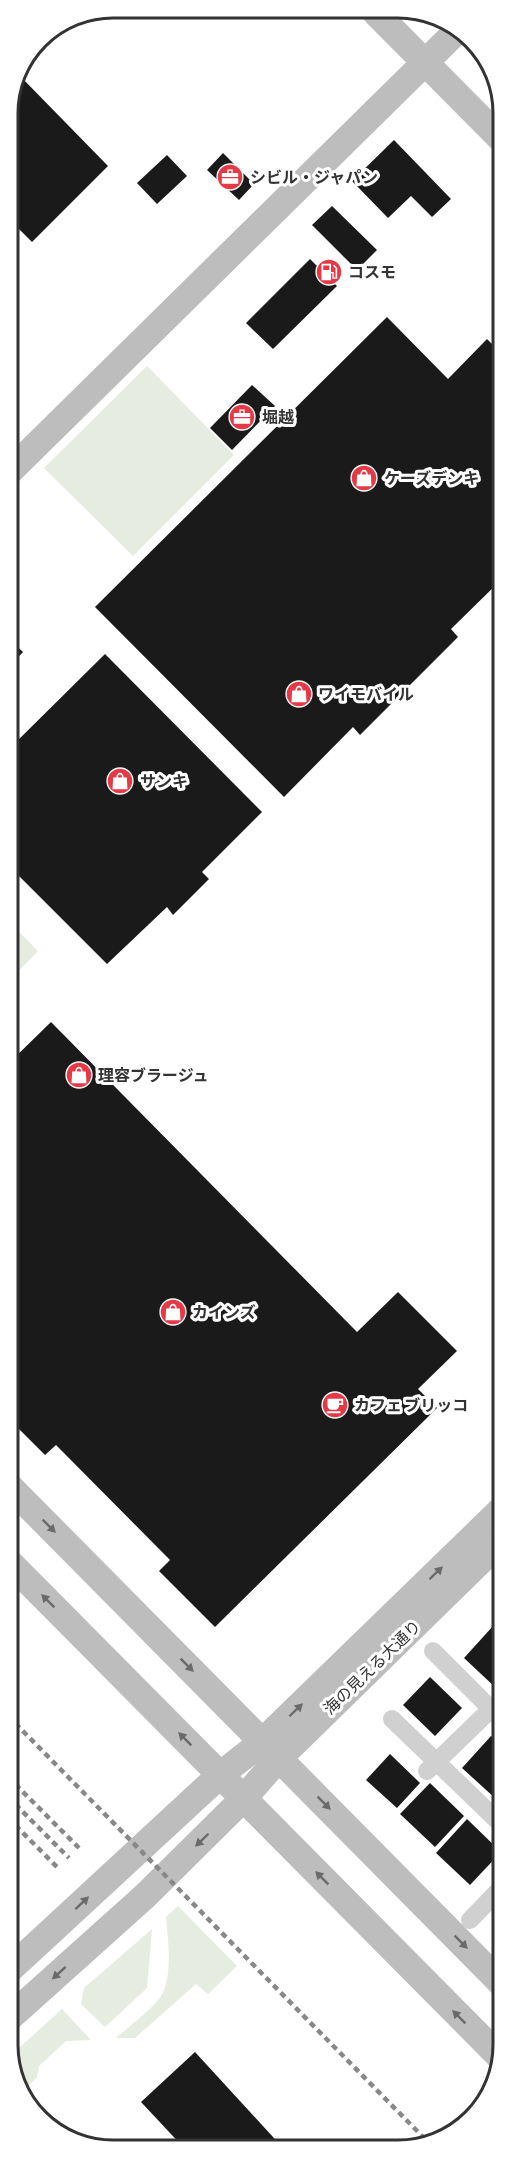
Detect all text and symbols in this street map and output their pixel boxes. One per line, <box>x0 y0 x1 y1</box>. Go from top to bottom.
office icon: シビル・ジャパン <box>215 162 245 192</box>
place label: シビル・ジャパン <box>250 168 378 186</box>
fuel station icon: コスモ <box>314 257 344 287</box>
place label: コスモ <box>348 263 396 281</box>
office icon: 堀越 <box>227 402 257 432</box>
place label: 堀越 <box>262 408 294 426</box>
shop icon: ケーズデンキ <box>349 463 379 493</box>
place label: ケーズデンキ <box>384 469 479 487</box>
shop icon: ワイモバイル <box>284 679 314 709</box>
place label: ワイモバイル <box>318 685 414 703</box>
shop icon: サンキ <box>105 766 135 796</box>
place label: サンキ <box>140 772 188 790</box>
shop icon: 理容ブラージュ <box>64 1060 94 1090</box>
place label: 理容ブラージュ <box>98 1066 209 1084</box>
shop icon: カインズ <box>158 1297 188 1327</box>
place label: カインズ <box>192 1303 256 1321</box>
cafe icon: カフェ ブリッコ <box>320 1390 350 1420</box>
place label: カフェ ブリッコ <box>354 1396 468 1414</box>
one-way arrow <box>42 1519 56 1533</box>
one-way arrow <box>428 1567 442 1581</box>
one-way arrow <box>41 1594 55 1608</box>
street label: 海の見える大通り <box>320 1616 424 1718</box>
one-way arrow <box>179 1658 193 1672</box>
one-way arrow <box>289 1703 303 1717</box>
one-way arrow <box>178 1732 192 1747</box>
one-way arrow <box>317 1796 331 1810</box>
one-way arrow <box>195 1832 209 1846</box>
one-way arrow <box>316 1872 330 1886</box>
one-way arrow <box>75 1896 90 1910</box>
one-way arrow <box>454 1934 468 1949</box>
one-way arrow <box>52 1966 67 1980</box>
one-way arrow <box>453 2010 467 2024</box>

